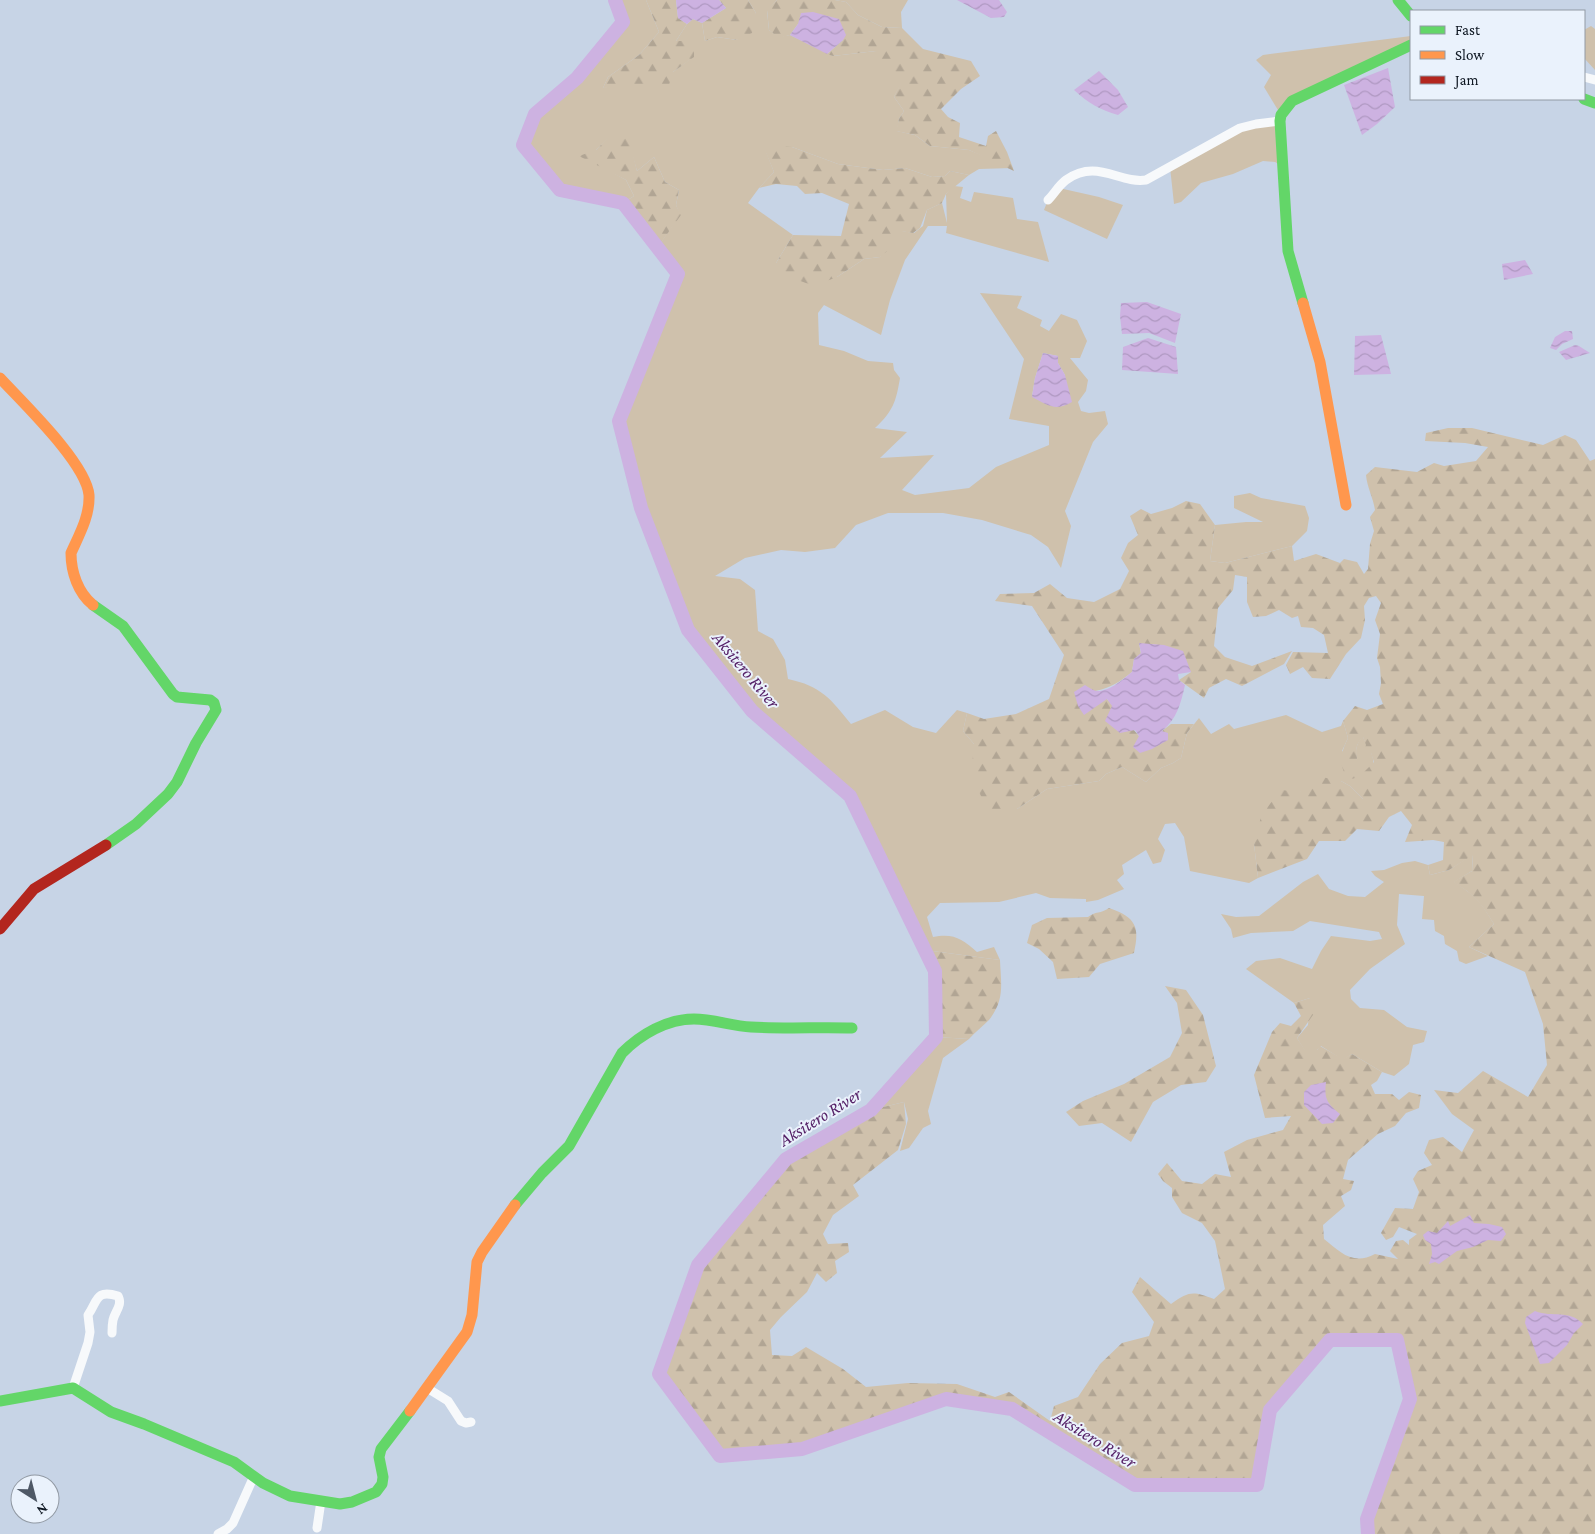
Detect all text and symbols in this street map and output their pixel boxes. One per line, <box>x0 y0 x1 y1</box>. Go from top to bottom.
legend <box>1410 10 1585 100</box>
text: Fast <box>1455 22 1481 38</box>
text: Slow <box>1455 47 1485 63</box>
text: Jam <box>1453 72 1478 89</box>
water label: Aksitero River <box>708 627 784 713</box>
water label: Aksitero River <box>774 1084 865 1151</box>
water label: Aksitero River <box>1049 1405 1140 1472</box>
north arrow <box>10 1474 60 1524</box>
text: N <box>34 1500 51 1519</box>

